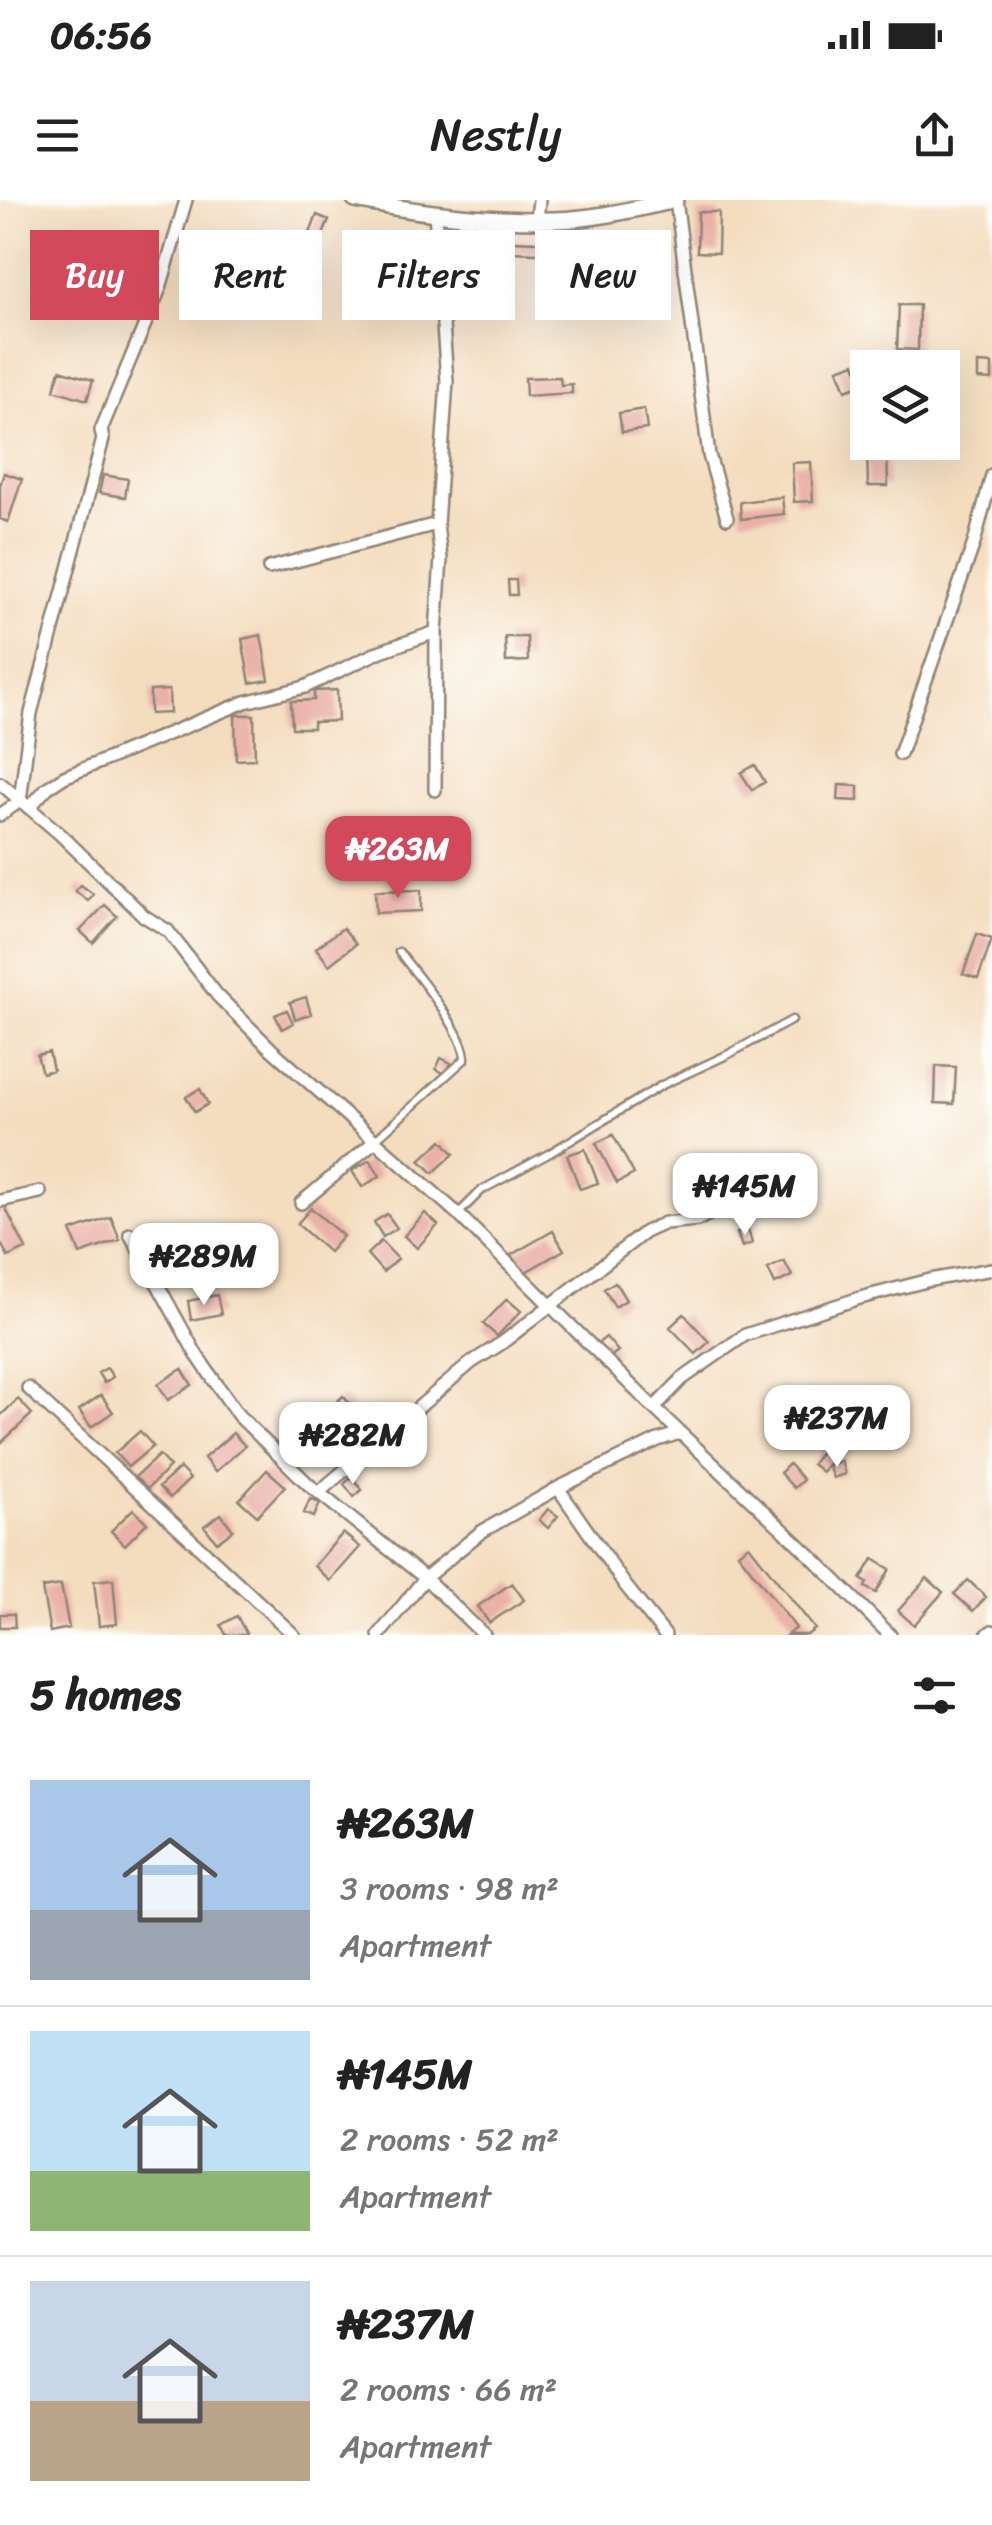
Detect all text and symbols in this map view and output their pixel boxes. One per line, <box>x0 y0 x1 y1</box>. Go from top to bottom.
text: 06:56 <box>50 2 152 69</box>
text: Nestly <box>431 95 561 175</box>
icon: menu <box>30 108 85 163</box>
icon: share <box>907 108 962 163</box>
chip: Buy <box>30 230 159 320</box>
chip: Rent <box>179 230 322 320</box>
chip: Filters <box>342 230 515 320</box>
chip: New <box>535 230 671 320</box>
map controls <box>850 350 960 460</box>
button: layers <box>850 350 960 460</box>
pin: ₦263M <box>328 816 468 901</box>
text: ₦263M <box>347 820 449 877</box>
pin: ₦145M <box>675 1153 815 1238</box>
text: ₦145M <box>695 1157 795 1214</box>
pin: ₦289M <box>134 1223 274 1308</box>
text: ₦289M <box>152 1227 256 1284</box>
pin: ₦237M <box>767 1385 907 1470</box>
text: ₦237M <box>786 1389 888 1446</box>
pin: ₦282M <box>283 1402 423 1487</box>
text: ₦282M <box>301 1406 405 1463</box>
text: 5 homes <box>30 1658 181 1732</box>
icon: filters <box>907 1668 962 1723</box>
text: ₦263M <box>340 1786 473 1860</box>
icon: home <box>110 1820 230 1940</box>
text: 3 rooms · 98 m² <box>340 1860 559 1917</box>
text: Apartment <box>340 1917 491 1974</box>
text: ₦145M <box>340 2037 472 2111</box>
icon: home <box>110 2071 230 2191</box>
text: 2 rooms · 52 m² <box>340 2111 559 2168</box>
text: Apartment <box>340 2168 491 2225</box>
text: ₦237M <box>340 2287 473 2361</box>
icon: home <box>110 2321 230 2441</box>
text: 2 rooms · 66 m² <box>340 2361 557 2418</box>
text: Apartment <box>340 2418 491 2475</box>

